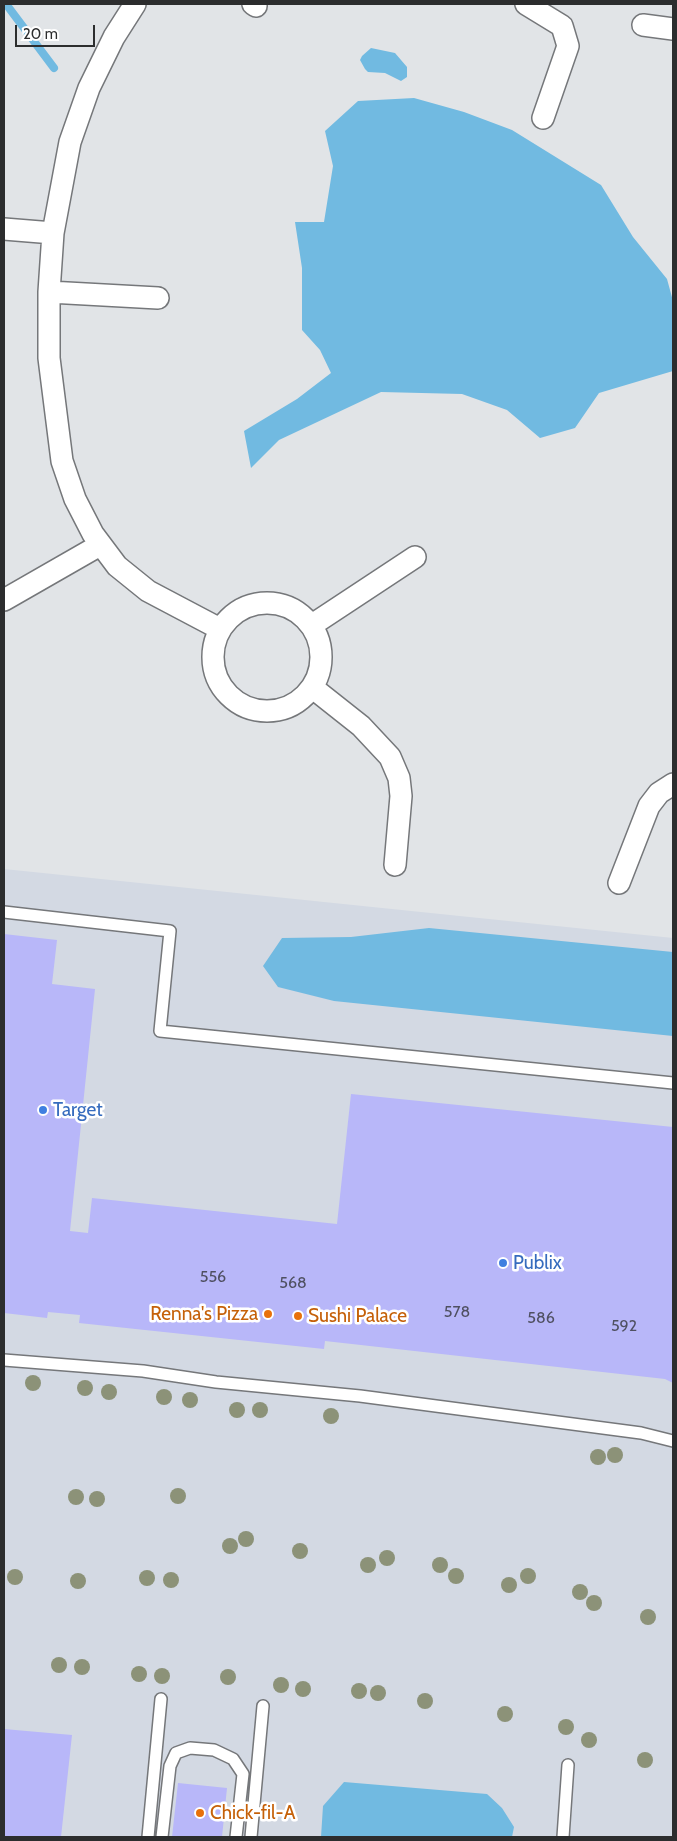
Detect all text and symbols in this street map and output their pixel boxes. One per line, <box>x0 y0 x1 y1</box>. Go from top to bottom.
scale bar <box>18 15 98 47</box>
text: 20 m <box>23 25 58 43</box>
place label: Target <box>53 1099 103 1121</box>
marker: Target <box>37 1104 49 1116</box>
place label: Publix <box>513 1252 562 1274</box>
marker: Publix <box>497 1257 509 1269</box>
house number: 556 <box>200 1267 226 1287</box>
house number: 568 <box>279 1273 307 1293</box>
house number: 578 <box>444 1302 470 1322</box>
place label: Renna's Pizza <box>150 1303 258 1325</box>
place label: Sushi Palace <box>308 1305 407 1327</box>
marker: Renna's Pizza <box>262 1308 274 1320</box>
house number: 586 <box>527 1308 555 1328</box>
marker: Sushi Palace <box>292 1310 304 1322</box>
house number: 592 <box>611 1316 637 1336</box>
place label: Chick-fil-A <box>210 1802 295 1824</box>
marker: Chick-fil-A <box>194 1807 206 1819</box>

